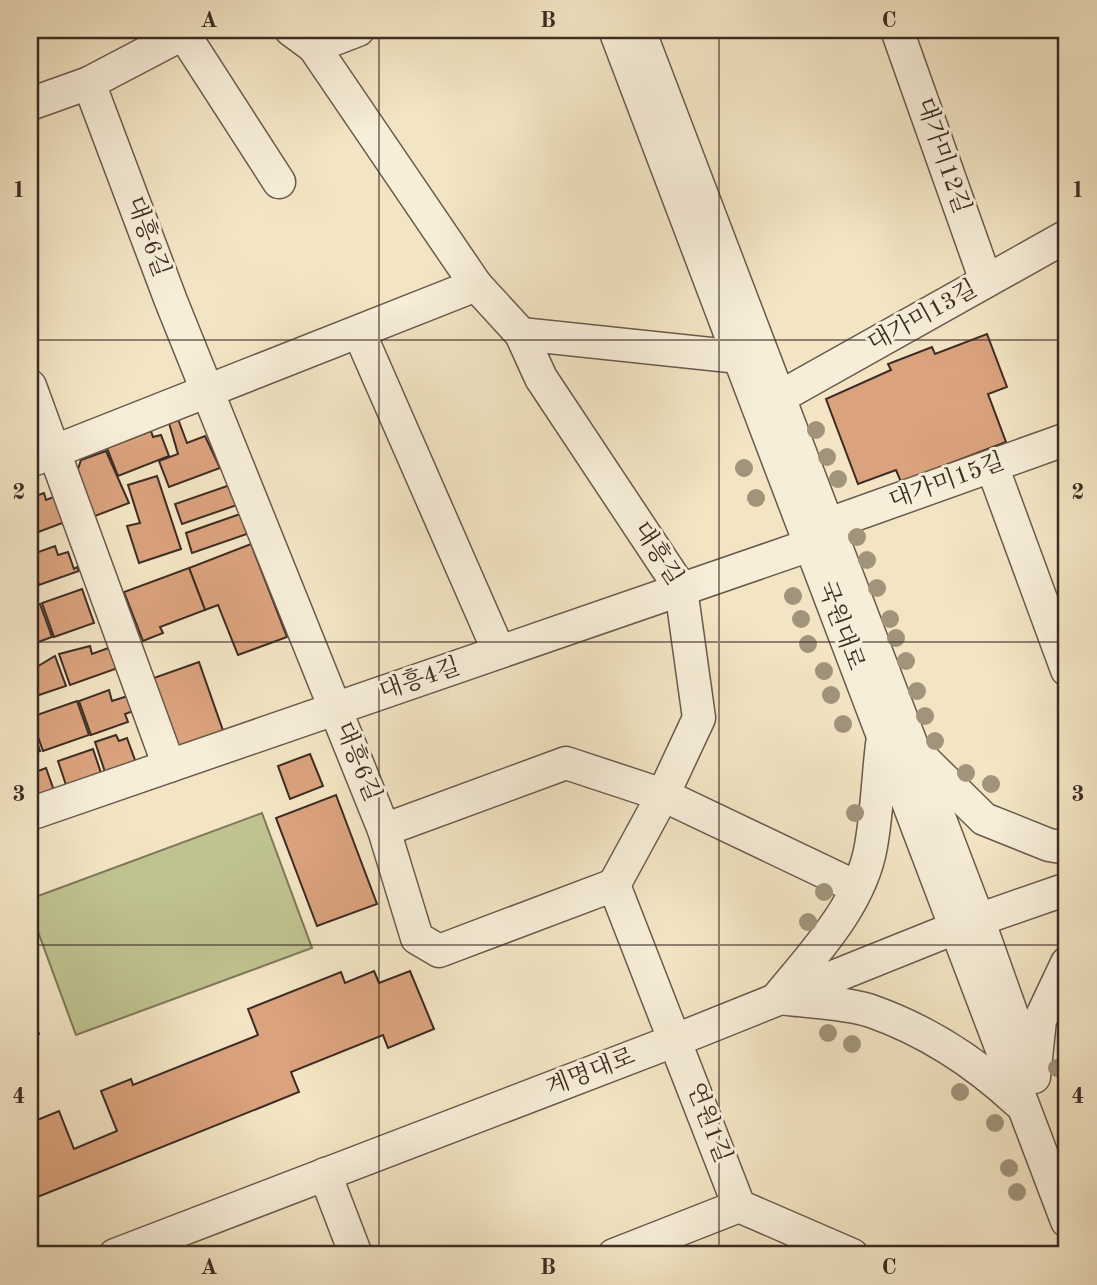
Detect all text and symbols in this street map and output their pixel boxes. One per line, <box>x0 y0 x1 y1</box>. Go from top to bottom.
text: A <box>200 9 218 32</box>
text: B <box>540 9 556 32</box>
text: C <box>881 9 897 32</box>
street label: 대가미12길 <box>911 94 975 217</box>
text: 1 <box>12 179 26 202</box>
text: 1 <box>1071 179 1085 202</box>
street label: 대흥6길 <box>121 193 175 280</box>
street label: 대가미13길 <box>863 276 982 357</box>
street label: 대가미15길 <box>886 448 1008 514</box>
text: 2 <box>12 481 26 504</box>
text: 2 <box>1071 481 1085 504</box>
street label: 대흥길 <box>628 517 689 590</box>
street label: 국원대로 <box>813 578 869 674</box>
street label: 대흥4길 <box>376 652 463 705</box>
street label: 대흥6길 <box>330 718 387 805</box>
text: 3 <box>12 783 26 806</box>
text: 3 <box>1071 783 1085 806</box>
street label: 계명대로 <box>543 1043 639 1101</box>
street label: 연원1길 <box>682 1079 736 1166</box>
text: 4 <box>12 1085 26 1108</box>
text: 4 <box>1071 1085 1085 1108</box>
text: A <box>200 1256 218 1279</box>
text: B <box>540 1256 556 1279</box>
text: C <box>881 1256 897 1279</box>

